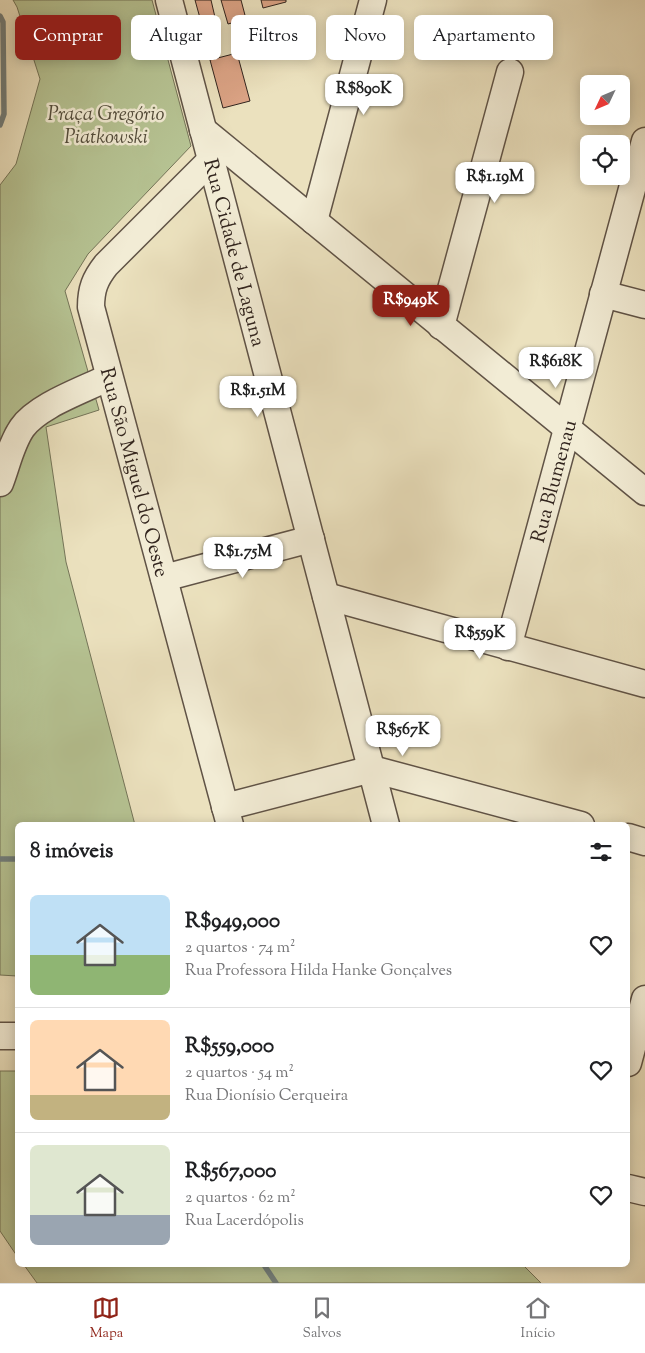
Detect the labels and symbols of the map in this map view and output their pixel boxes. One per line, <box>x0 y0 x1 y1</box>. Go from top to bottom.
pin: R$890K <box>323 74 405 116</box>
north arrow <box>580 75 630 125</box>
park label: Praça Gregório Piatkowski <box>48 101 165 153</box>
street label: Rua Cidade de Laguna <box>194 156 272 350</box>
pin: R$1.19M <box>449 162 541 204</box>
pin: R$949K <box>370 284 452 327</box>
pin: R$618K <box>515 346 597 389</box>
street label: Rua São Miguel do Oeste <box>91 365 175 581</box>
pin: R$1.51M <box>212 376 304 418</box>
street label: Rua Blumenau <box>525 416 586 546</box>
pin: R$1.75M <box>197 536 289 579</box>
pin: R$559K <box>439 618 521 660</box>
pin: R$567K <box>362 714 444 757</box>

